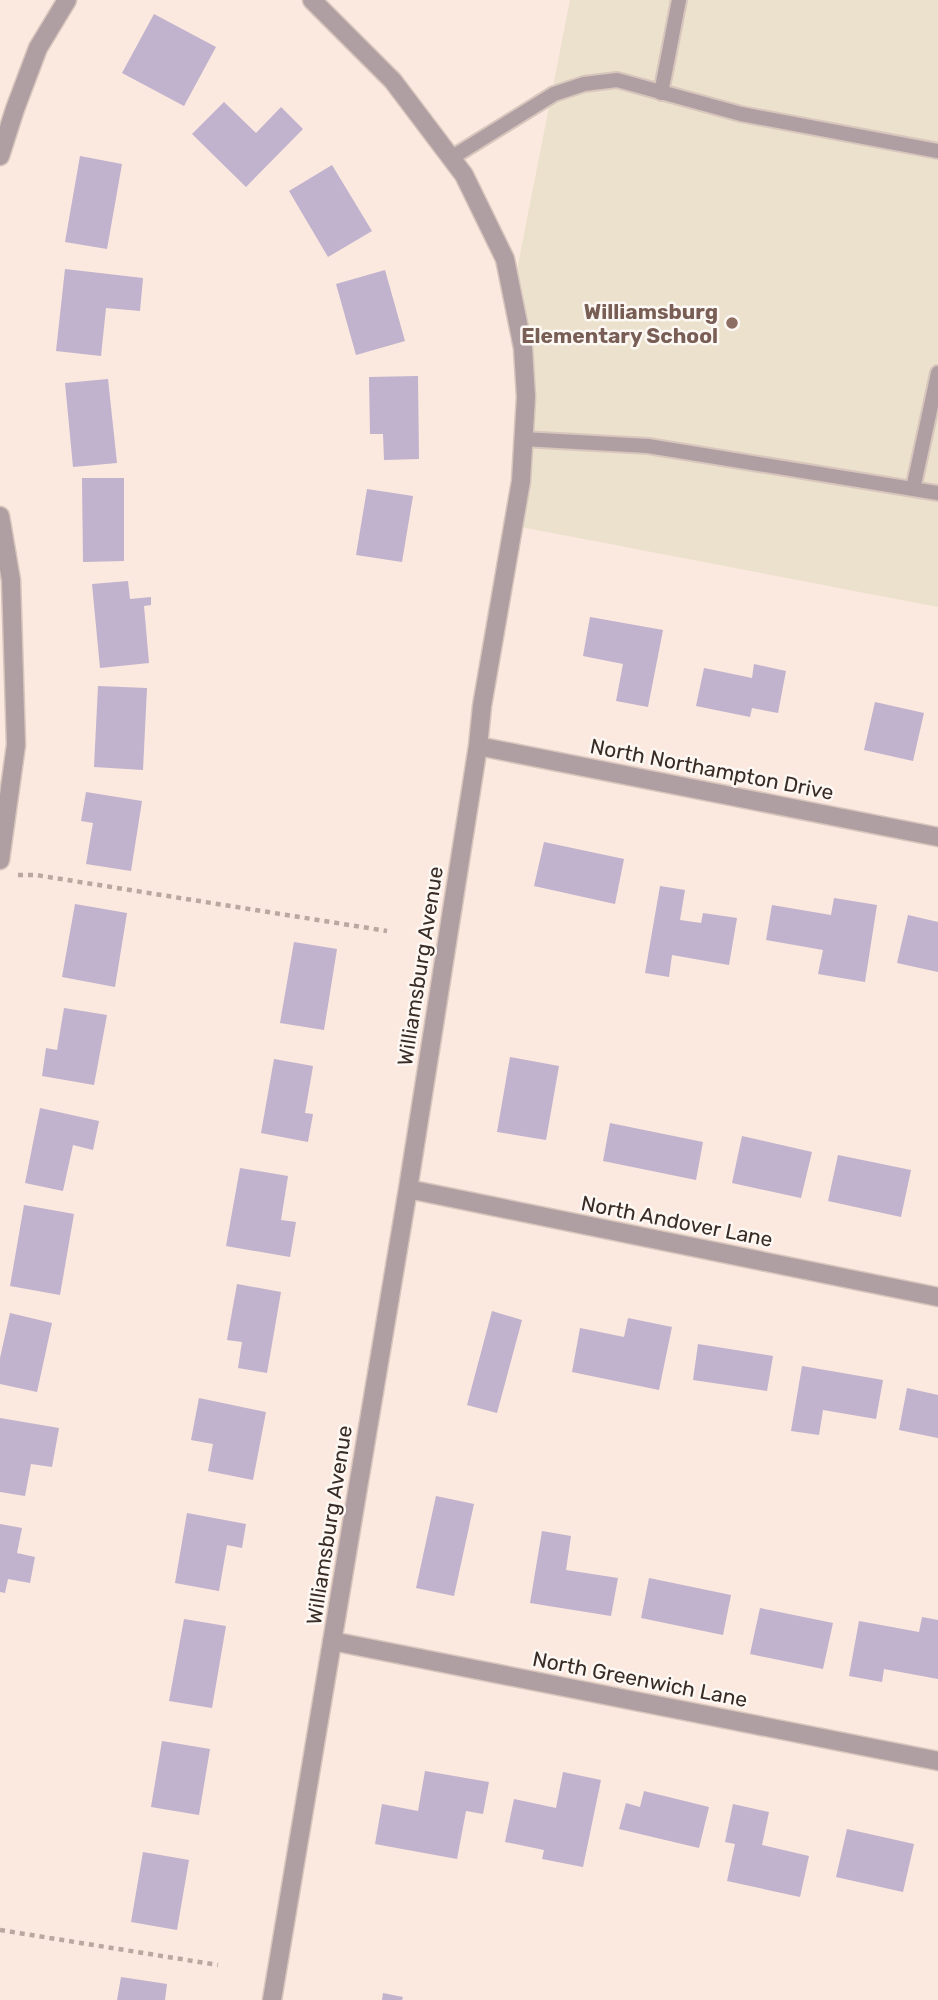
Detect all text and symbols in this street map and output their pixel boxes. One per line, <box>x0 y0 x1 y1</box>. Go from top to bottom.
place label: Williamsburg Elementary School <box>521 299 718 348</box>
marker: Williamsburg Elementary School <box>724 315 740 331</box>
street label: North Northampton Drive <box>588 733 836 805</box>
street label: Williamsburg Avenue <box>392 864 448 1068</box>
street label: North Andover Lane <box>579 1190 775 1252</box>
street label: Williamsburg Avenue <box>301 1423 357 1627</box>
street label: North Greenwich Lane <box>530 1646 750 1712</box>

